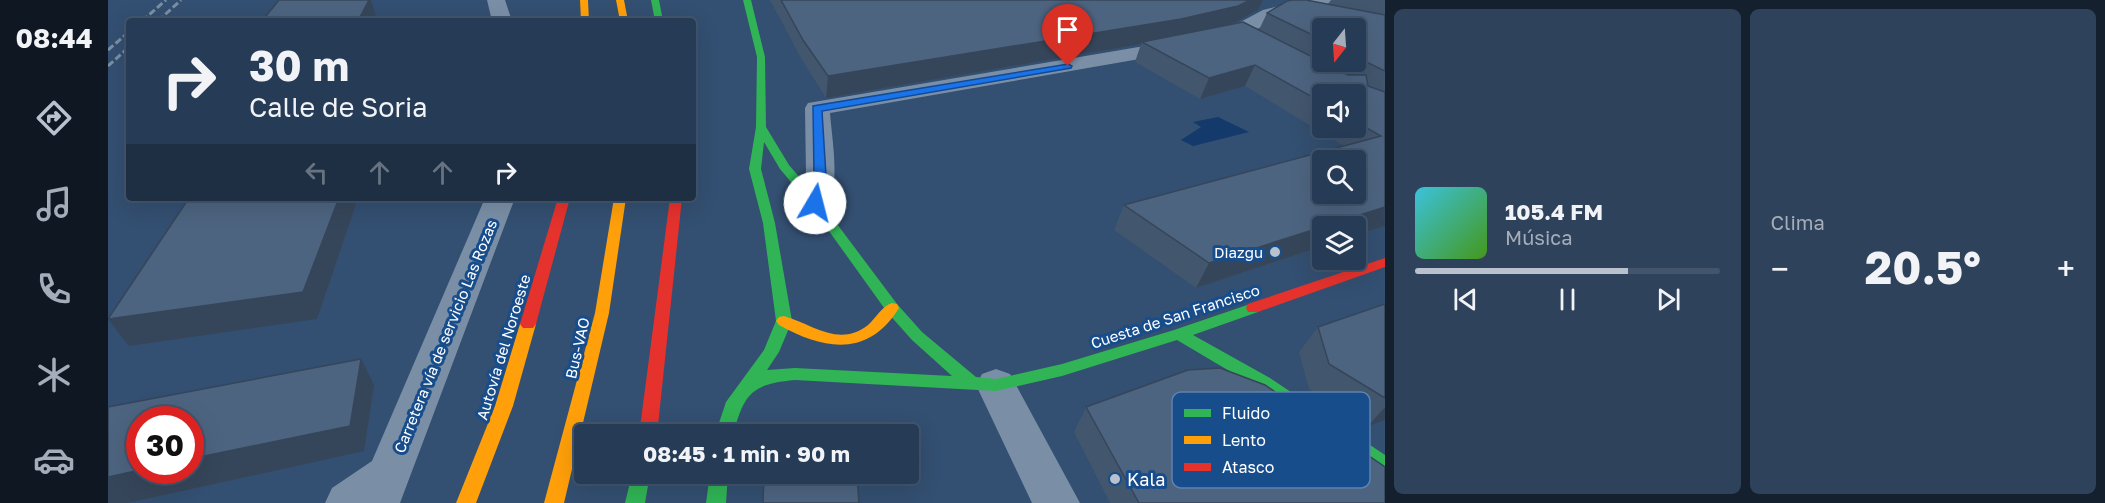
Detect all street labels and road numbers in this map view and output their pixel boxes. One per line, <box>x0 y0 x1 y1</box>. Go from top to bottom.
street label: Carretera vía de servicio Las Rozas <box>390 217 500 455</box>
street label: Autovía del Noroeste <box>472 272 534 422</box>
street label: Cuesta de San Francisco <box>1088 280 1262 352</box>
street label: Bus-VAO <box>561 316 593 380</box>

